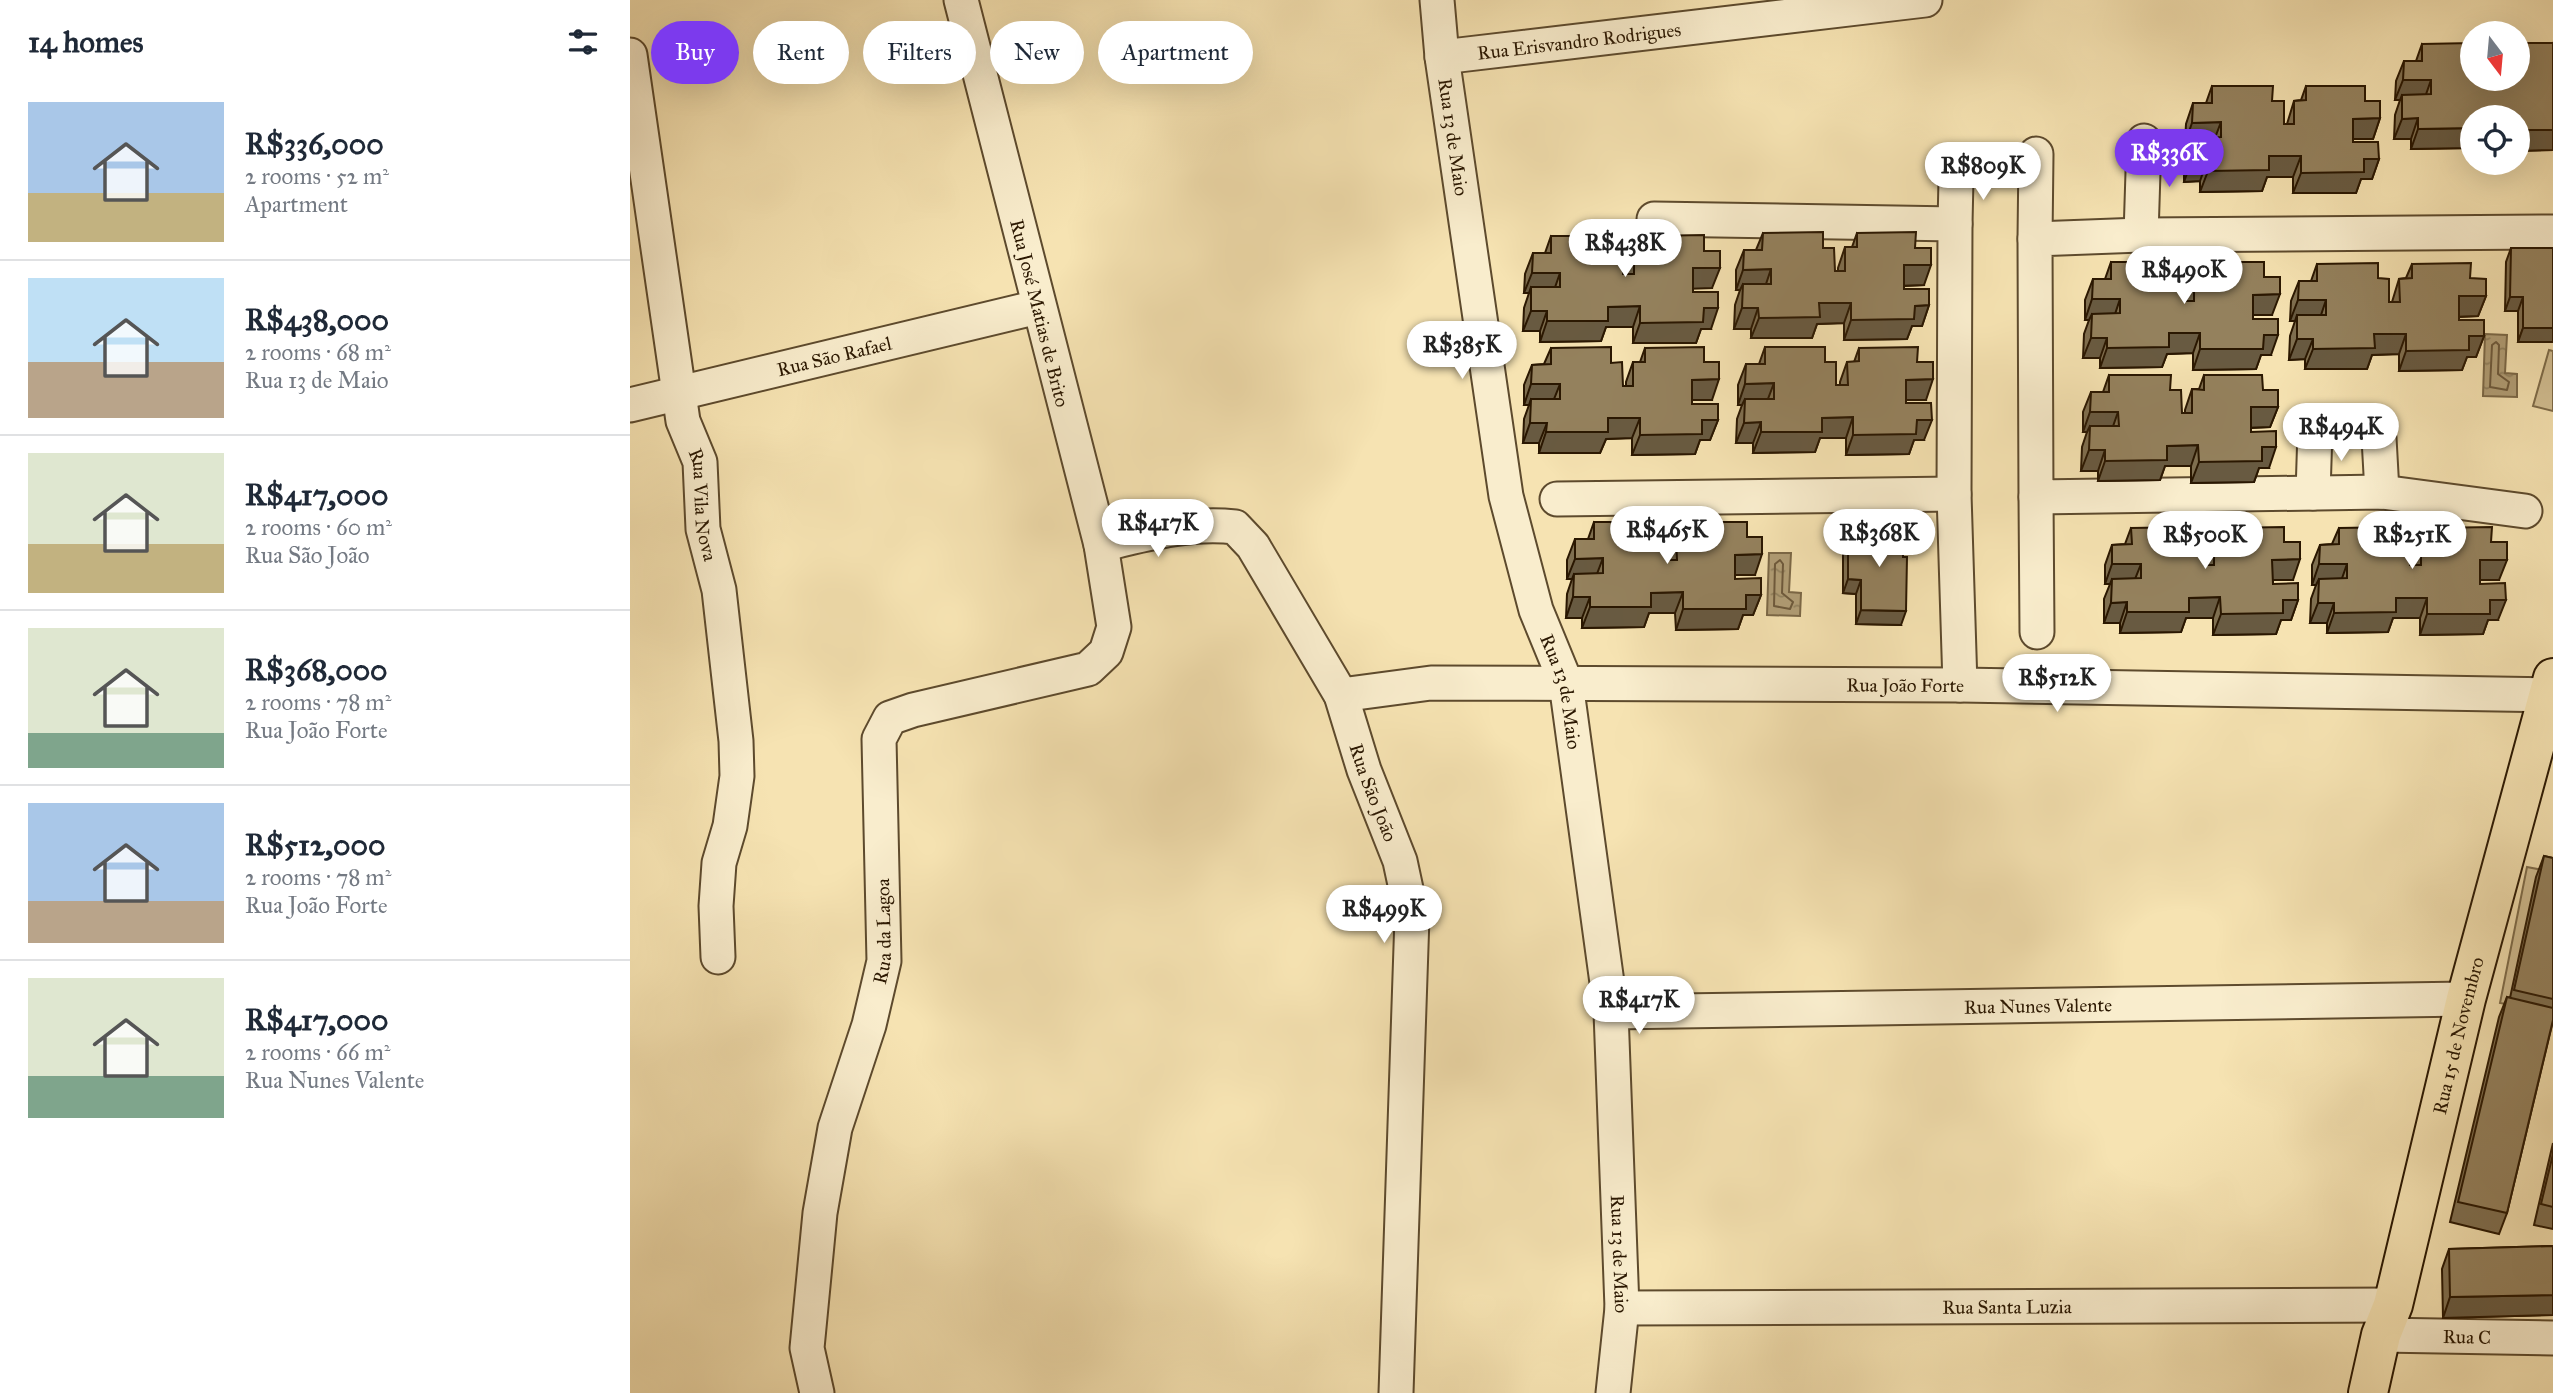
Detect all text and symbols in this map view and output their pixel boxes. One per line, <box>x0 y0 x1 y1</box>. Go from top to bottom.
street label: Rua Erisvandro Rodrigues <box>1476 18 1682 65</box>
chip: Buy <box>651 21 739 84</box>
chip: Rent <box>753 21 849 84</box>
chip: Filters <box>863 21 976 84</box>
chip: New <box>990 21 1084 84</box>
chip: Apartment <box>1098 21 1253 84</box>
north arrow <box>2460 21 2530 91</box>
map controls <box>2460 21 2530 175</box>
icon: filters <box>564 23 602 61</box>
text: 14 homes <box>28 24 143 60</box>
street label: Rua 13 de Maio <box>1433 77 1473 198</box>
button: locate <box>2460 105 2530 175</box>
text: R$336,000 <box>245 126 384 162</box>
icon: home <box>84 130 168 214</box>
pin: R$336K <box>2112 130 2226 189</box>
text: R$336K <box>2131 138 2207 166</box>
pin: R$809K <box>1926 142 2040 202</box>
text: R$809K <box>1941 151 2025 179</box>
text: 2 rooms · 52 m² <box>245 162 389 190</box>
text: Apartment <box>245 190 348 218</box>
street label: Rua José Matias de Brito <box>1004 217 1074 410</box>
pin: R$438K <box>1568 219 1682 279</box>
text: R$438K <box>1585 228 1665 256</box>
pin: R$490K <box>2127 246 2241 306</box>
text: R$490K <box>2142 255 2226 283</box>
text: R$438,000 <box>245 302 389 338</box>
icon: home <box>84 306 168 390</box>
pin: R$385K <box>1405 322 1519 381</box>
text: R$385K <box>1423 330 1501 358</box>
street label: Rua São Rafael <box>775 331 895 381</box>
text: 2 rooms · 68 m² <box>245 338 391 366</box>
text: Rua 13 de Maio <box>245 366 389 394</box>
pin: R$494K <box>2284 404 2398 463</box>
text: R$494K <box>2299 412 2383 440</box>
street label: Rua Vila Nova <box>684 445 722 564</box>
text: R$417,000 <box>245 477 388 513</box>
icon: home <box>84 481 168 565</box>
pin: R$417K <box>1101 500 1215 559</box>
pin: R$465K <box>1610 506 1724 566</box>
text: R$417K <box>1118 508 1198 536</box>
pin: R$368K <box>1822 510 1936 569</box>
pin: R$500K <box>2148 512 2262 571</box>
pin: R$251K <box>2355 512 2469 571</box>
text: 2 rooms · 60 m² <box>245 513 392 541</box>
text: R$465K <box>1626 515 1708 543</box>
text: R$368K <box>1839 518 1919 546</box>
text: R$500K <box>2163 520 2247 548</box>
text: R$251K <box>2373 520 2451 548</box>
text: Rua São João <box>245 541 370 569</box>
street label: Rua 13 de Maio <box>1535 631 1586 751</box>
text: R$368,000 <box>245 652 388 688</box>
pin: R$512K <box>2000 654 2114 714</box>
icon: home <box>84 656 168 740</box>
text: R$512K <box>2018 663 2096 691</box>
street label: Rua João Forte <box>1846 674 1964 698</box>
text: 2 rooms · 78 m² <box>245 688 391 716</box>
text: Rua João Forte <box>245 716 387 744</box>
street label: Rua São João <box>1345 741 1402 845</box>
text: R$512,000 <box>245 827 385 863</box>
icon: home <box>84 831 168 915</box>
text: 2 rooms · 78 m² <box>245 863 391 891</box>
street label: Rua da Lagoa <box>868 877 896 986</box>
pin: R$499K <box>1327 886 1441 945</box>
text: Rua João Forte <box>245 891 387 919</box>
text: R$499K <box>1342 894 1426 922</box>
street label: Rua 15 de Novembro <box>2428 954 2489 1117</box>
pin: R$417K <box>1582 976 1696 1036</box>
text: R$417K <box>1599 985 1679 1013</box>
street label: Rua Nunes Valente <box>1964 993 2112 1019</box>
text: R$417,000 <box>245 1002 388 1038</box>
icon: home <box>84 1006 168 1090</box>
text: 2 rooms · 66 m² <box>245 1038 390 1066</box>
text: Rua Nunes Valente <box>245 1066 424 1094</box>
street label: Rua 13 de Maio <box>1606 1194 1633 1315</box>
street label: Rua Santa Luzia <box>1942 1295 2073 1319</box>
street label: Rua C <box>2443 1325 2491 1349</box>

